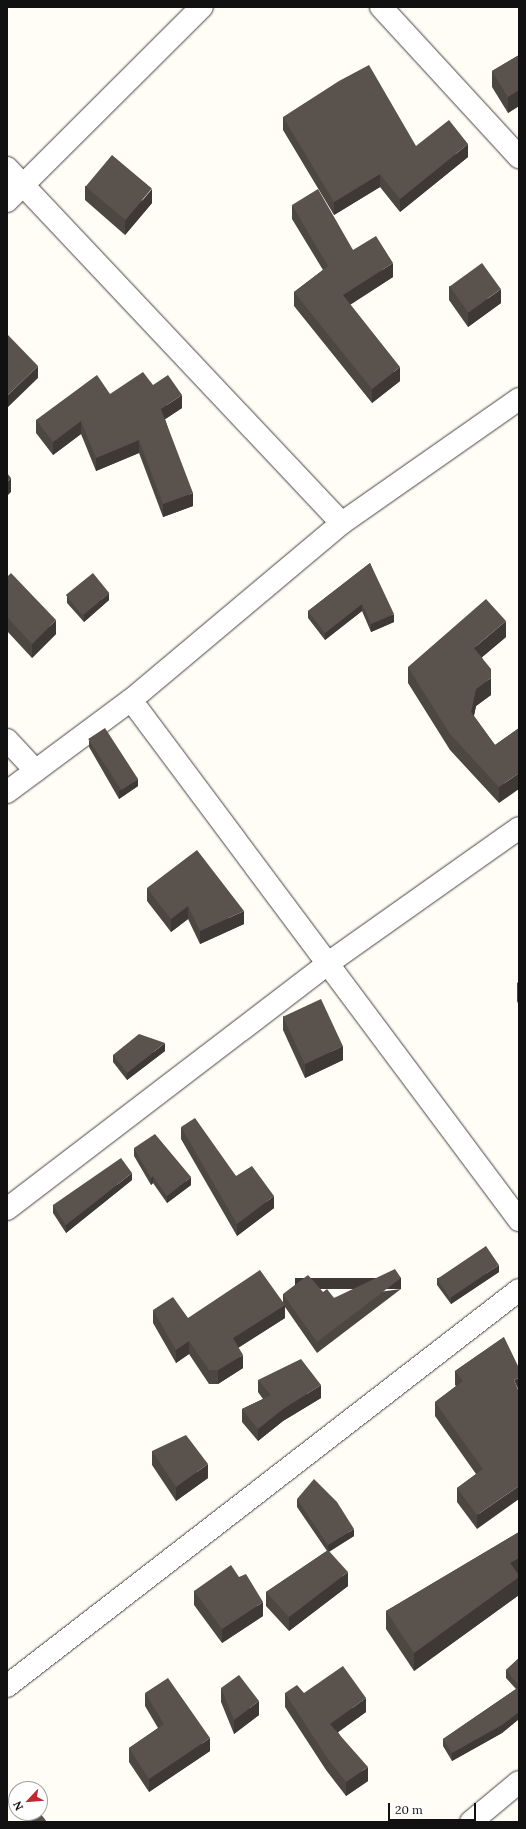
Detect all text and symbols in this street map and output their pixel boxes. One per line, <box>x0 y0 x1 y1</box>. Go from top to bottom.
north arrow <box>8 1781 48 1821</box>
scale bar <box>390 1795 478 1821</box>
text: N <box>10 1799 26 1813</box>
text: 20 m <box>395 1802 423 1817</box>

